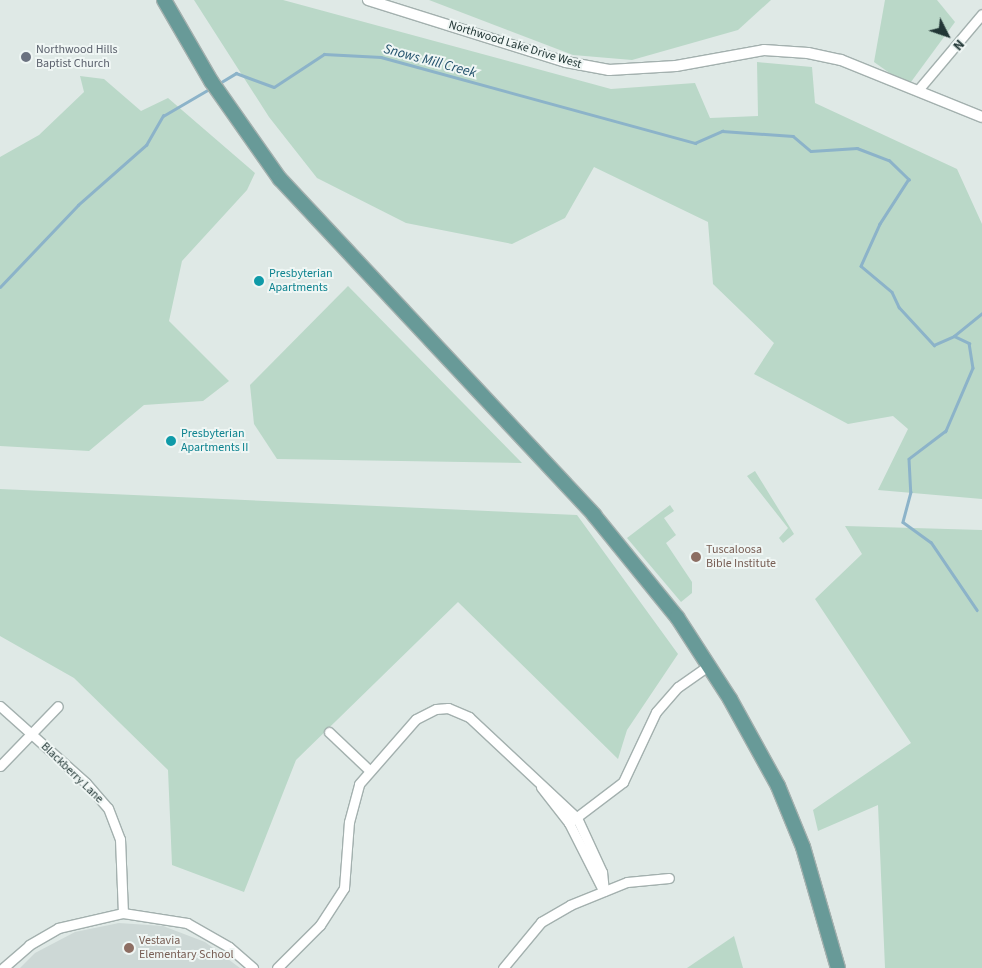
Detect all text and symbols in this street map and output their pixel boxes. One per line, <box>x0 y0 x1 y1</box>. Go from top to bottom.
north arrow <box>922 10 972 60</box>
street label: Northwood Lake Drive West <box>447 18 583 72</box>
text: N <box>948 35 969 55</box>
water label: Snows Mill Creek <box>382 41 478 81</box>
place label: Northwood Hills Baptist Church <box>36 43 118 71</box>
marker: Northwood Hills Baptist Church <box>20 51 32 63</box>
place label: Presbyterian Apartments <box>269 267 333 295</box>
marker: Presbyterian Apartments <box>253 275 265 287</box>
place label: Presbyterian Apartments II <box>181 427 248 455</box>
marker: Presbyterian Apartments II <box>165 435 177 447</box>
place label: Tuscaloosa Bible Institute <box>706 543 776 571</box>
marker: Tuscaloosa Bible Institute <box>690 551 702 563</box>
street label: Blackberry Lane <box>38 740 106 806</box>
place label: Vestavia Elementary School <box>139 934 234 962</box>
marker: Vestavia Elementary School <box>123 942 135 954</box>

